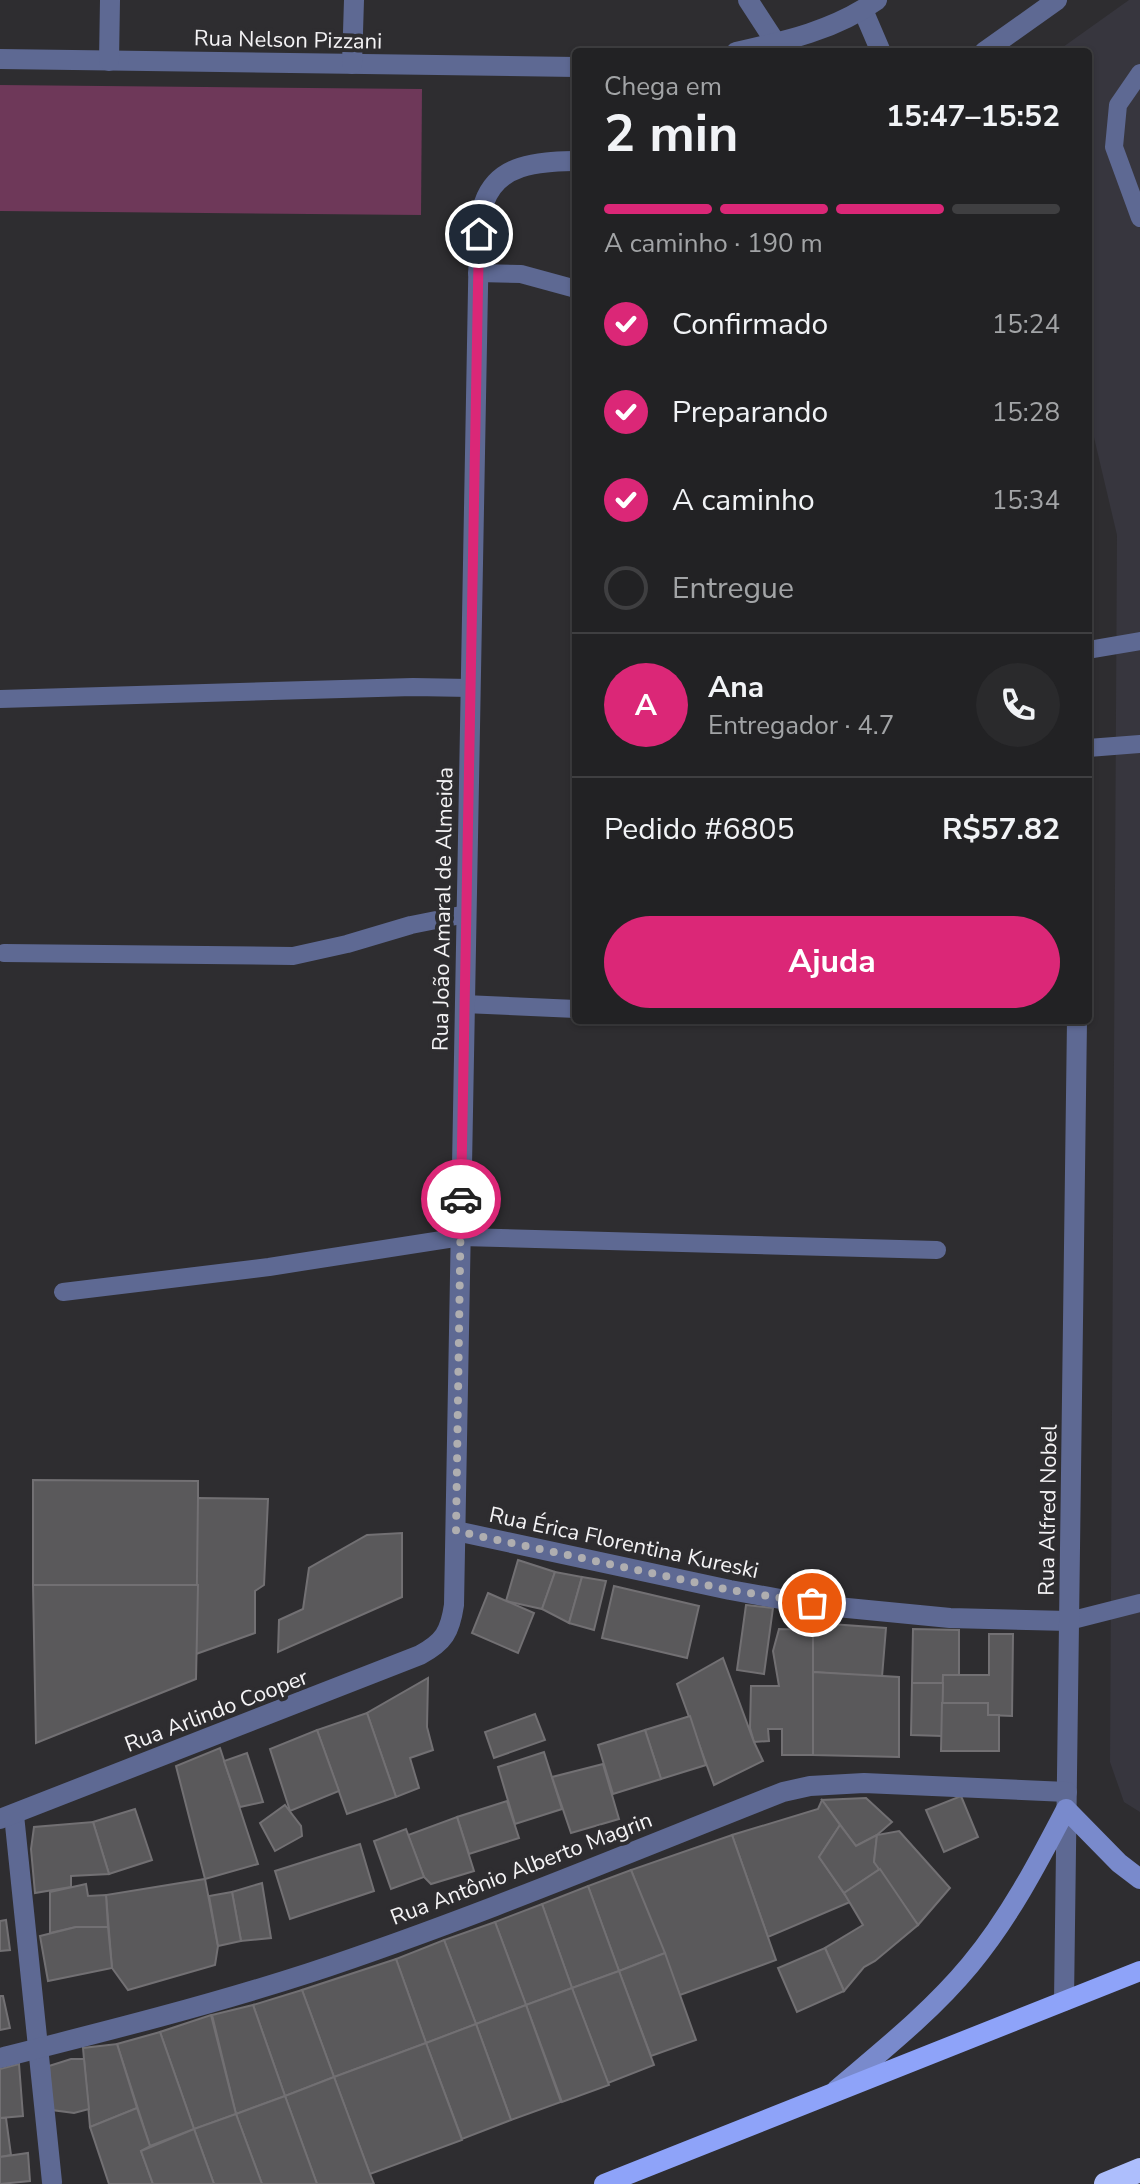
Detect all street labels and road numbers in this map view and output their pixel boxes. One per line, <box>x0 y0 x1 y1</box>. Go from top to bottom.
street label: Rua Nelson Pizzani <box>194 23 382 57</box>
street label: Rua João Amaral de Almeida <box>426 767 460 1051</box>
street label: Rua Alfred Nobel <box>1032 1424 1065 1596</box>
street label: Rua Érica Florentina Kureski <box>486 1500 761 1586</box>
street label: Rua Arlindo Cooper <box>120 1662 312 1760</box>
street label: Rua Antônio Alberto Magrin <box>386 1805 657 1933</box>

